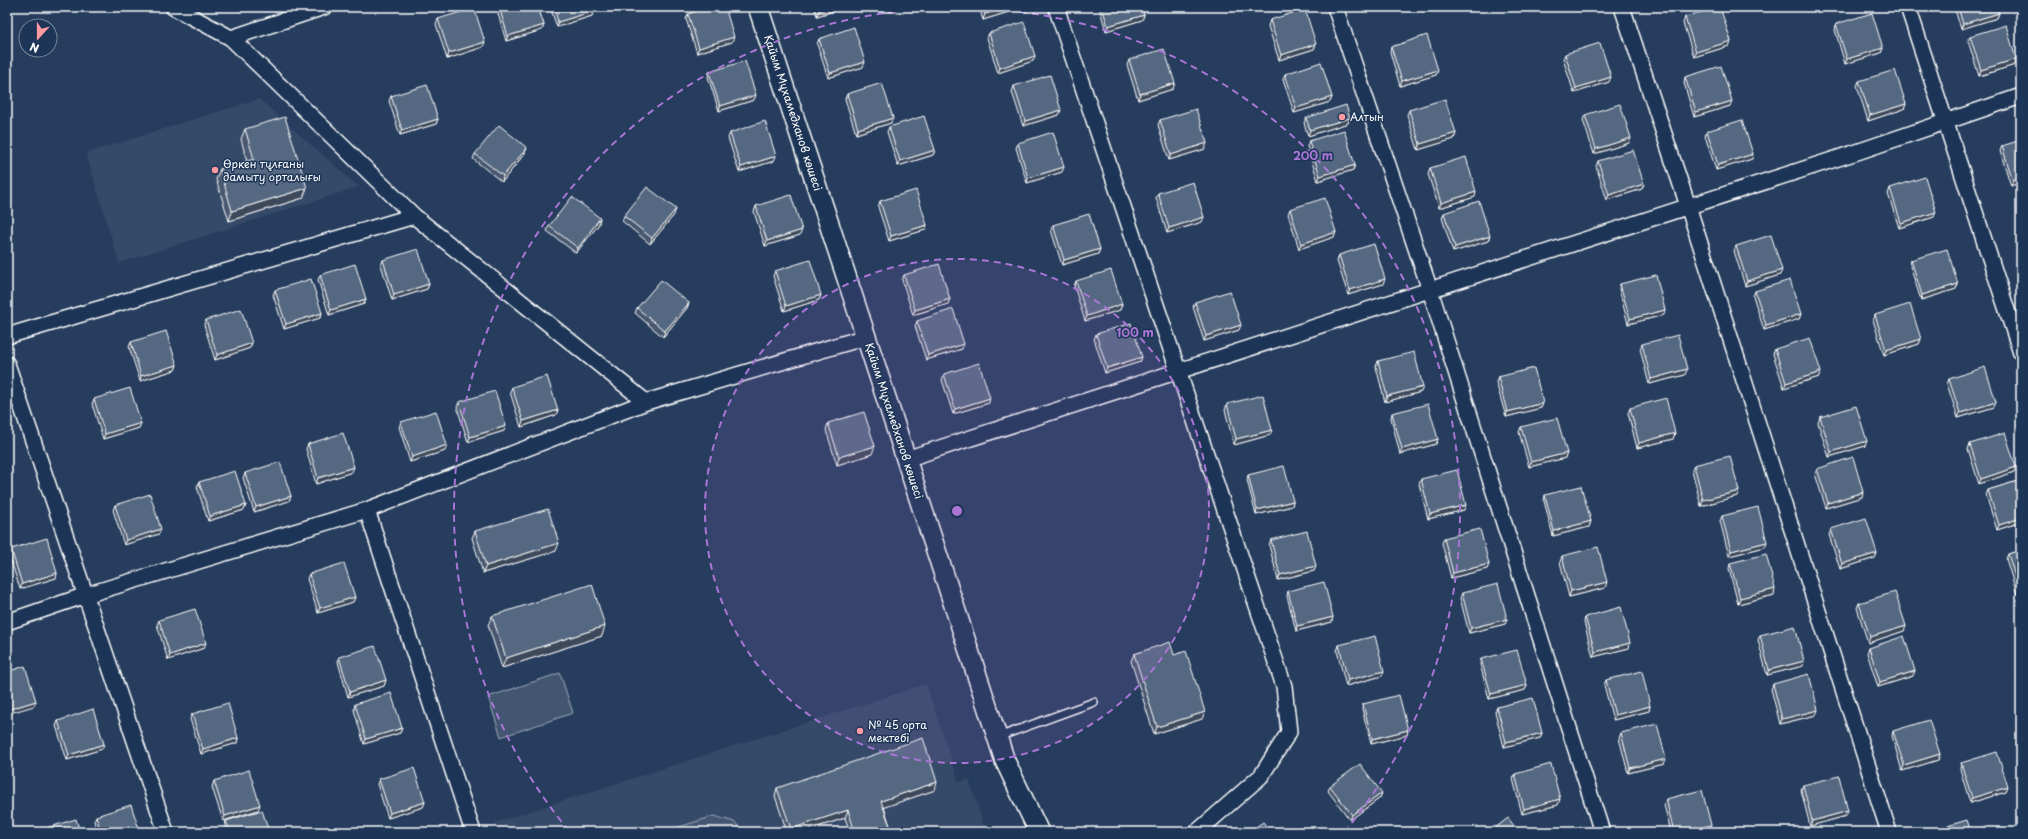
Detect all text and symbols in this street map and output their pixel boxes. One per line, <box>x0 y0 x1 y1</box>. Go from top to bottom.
north arrow <box>18 18 58 58</box>
street label: Қайым Мұхамедханов көшесі <box>760 33 827 193</box>
text: N <box>27 38 41 57</box>
place label: Алтын <box>1350 108 1384 125</box>
marker: Алтын <box>1337 112 1347 122</box>
text: 200 m <box>1293 146 1333 164</box>
place label: Өркен тұлғаны дамыту орталығы <box>223 155 321 185</box>
marker: Өркен тұлғаны дамыту орталығы <box>210 165 220 175</box>
text: 100 m <box>1116 323 1154 341</box>
street label: Қайым Мұхамедханов көшесі <box>861 341 928 501</box>
centre of rings <box>950 504 964 518</box>
place label: № 45 орта мектебі <box>868 716 927 746</box>
marker: № 45 орта мектебі <box>855 726 865 736</box>

